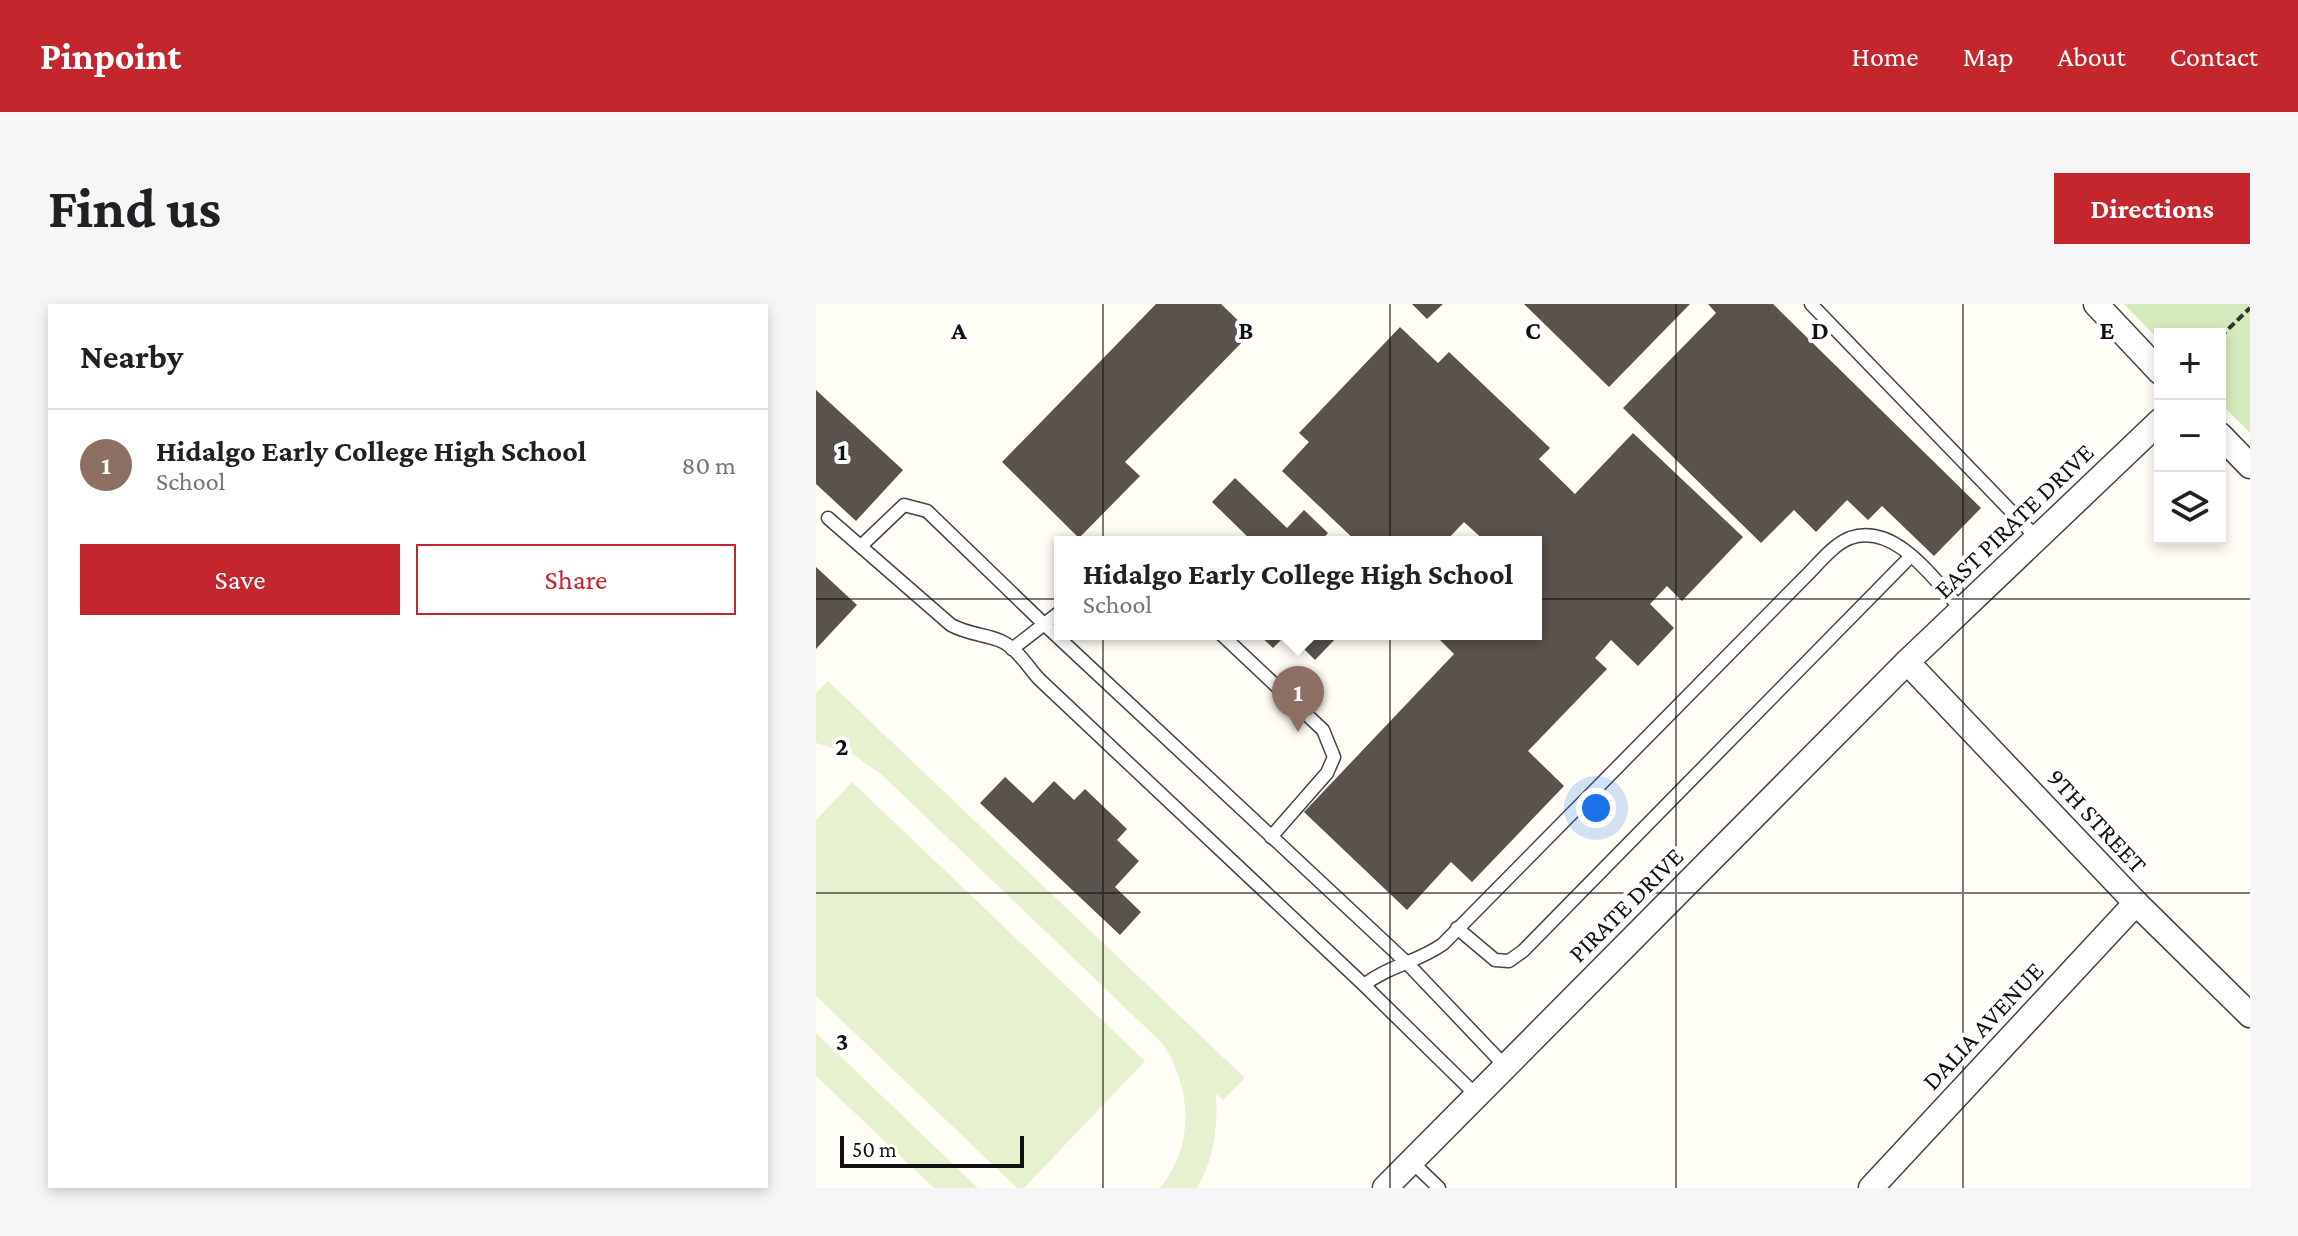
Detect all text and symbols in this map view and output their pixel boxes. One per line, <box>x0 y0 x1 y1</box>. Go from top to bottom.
text: Pinpoint <box>40 35 181 77</box>
text: Home <box>1852 41 1919 72</box>
text: Map <box>1963 41 2014 72</box>
text: About <box>2058 41 2126 72</box>
text: Contact <box>2170 41 2258 72</box>
button: Directions <box>2054 173 2250 244</box>
text: Find us <box>48 177 221 239</box>
text: A <box>950 316 967 345</box>
text: B <box>1238 316 1254 345</box>
text: C <box>1525 316 1541 345</box>
text: D <box>1811 316 1829 345</box>
text: E <box>2100 316 2115 345</box>
map controls <box>2154 328 2226 544</box>
button: + <box>2154 328 2226 400</box>
text: Nearby <box>80 338 183 375</box>
button: − <box>2154 400 2226 472</box>
text: Hidalgo Early College High School <box>156 434 587 467</box>
text: 1 <box>837 437 847 466</box>
street label: EAST PIRATE DRIVE <box>1928 438 2100 604</box>
text: 1 <box>101 451 111 480</box>
text: 80 m <box>682 451 736 480</box>
text: School <box>156 467 225 496</box>
button: layers <box>2154 472 2226 544</box>
popup <box>1054 536 1542 640</box>
button: Save <box>80 544 400 615</box>
button: Share <box>416 544 736 615</box>
text: Hidalgo Early College High School <box>1083 557 1513 590</box>
text: School <box>1083 590 1152 619</box>
pin: 1 <box>1272 666 1324 732</box>
text: 2 <box>835 732 849 761</box>
street label: 9TH STREET <box>2041 763 2153 879</box>
your location <box>1576 788 1616 828</box>
street label: PIRATE DRIVE <box>1563 842 1689 968</box>
street label: DALIA AVENUE <box>1917 956 2049 1096</box>
text: 3 <box>836 1027 848 1056</box>
scale bar <box>840 1132 1024 1168</box>
text: 50 m <box>852 1137 897 1162</box>

